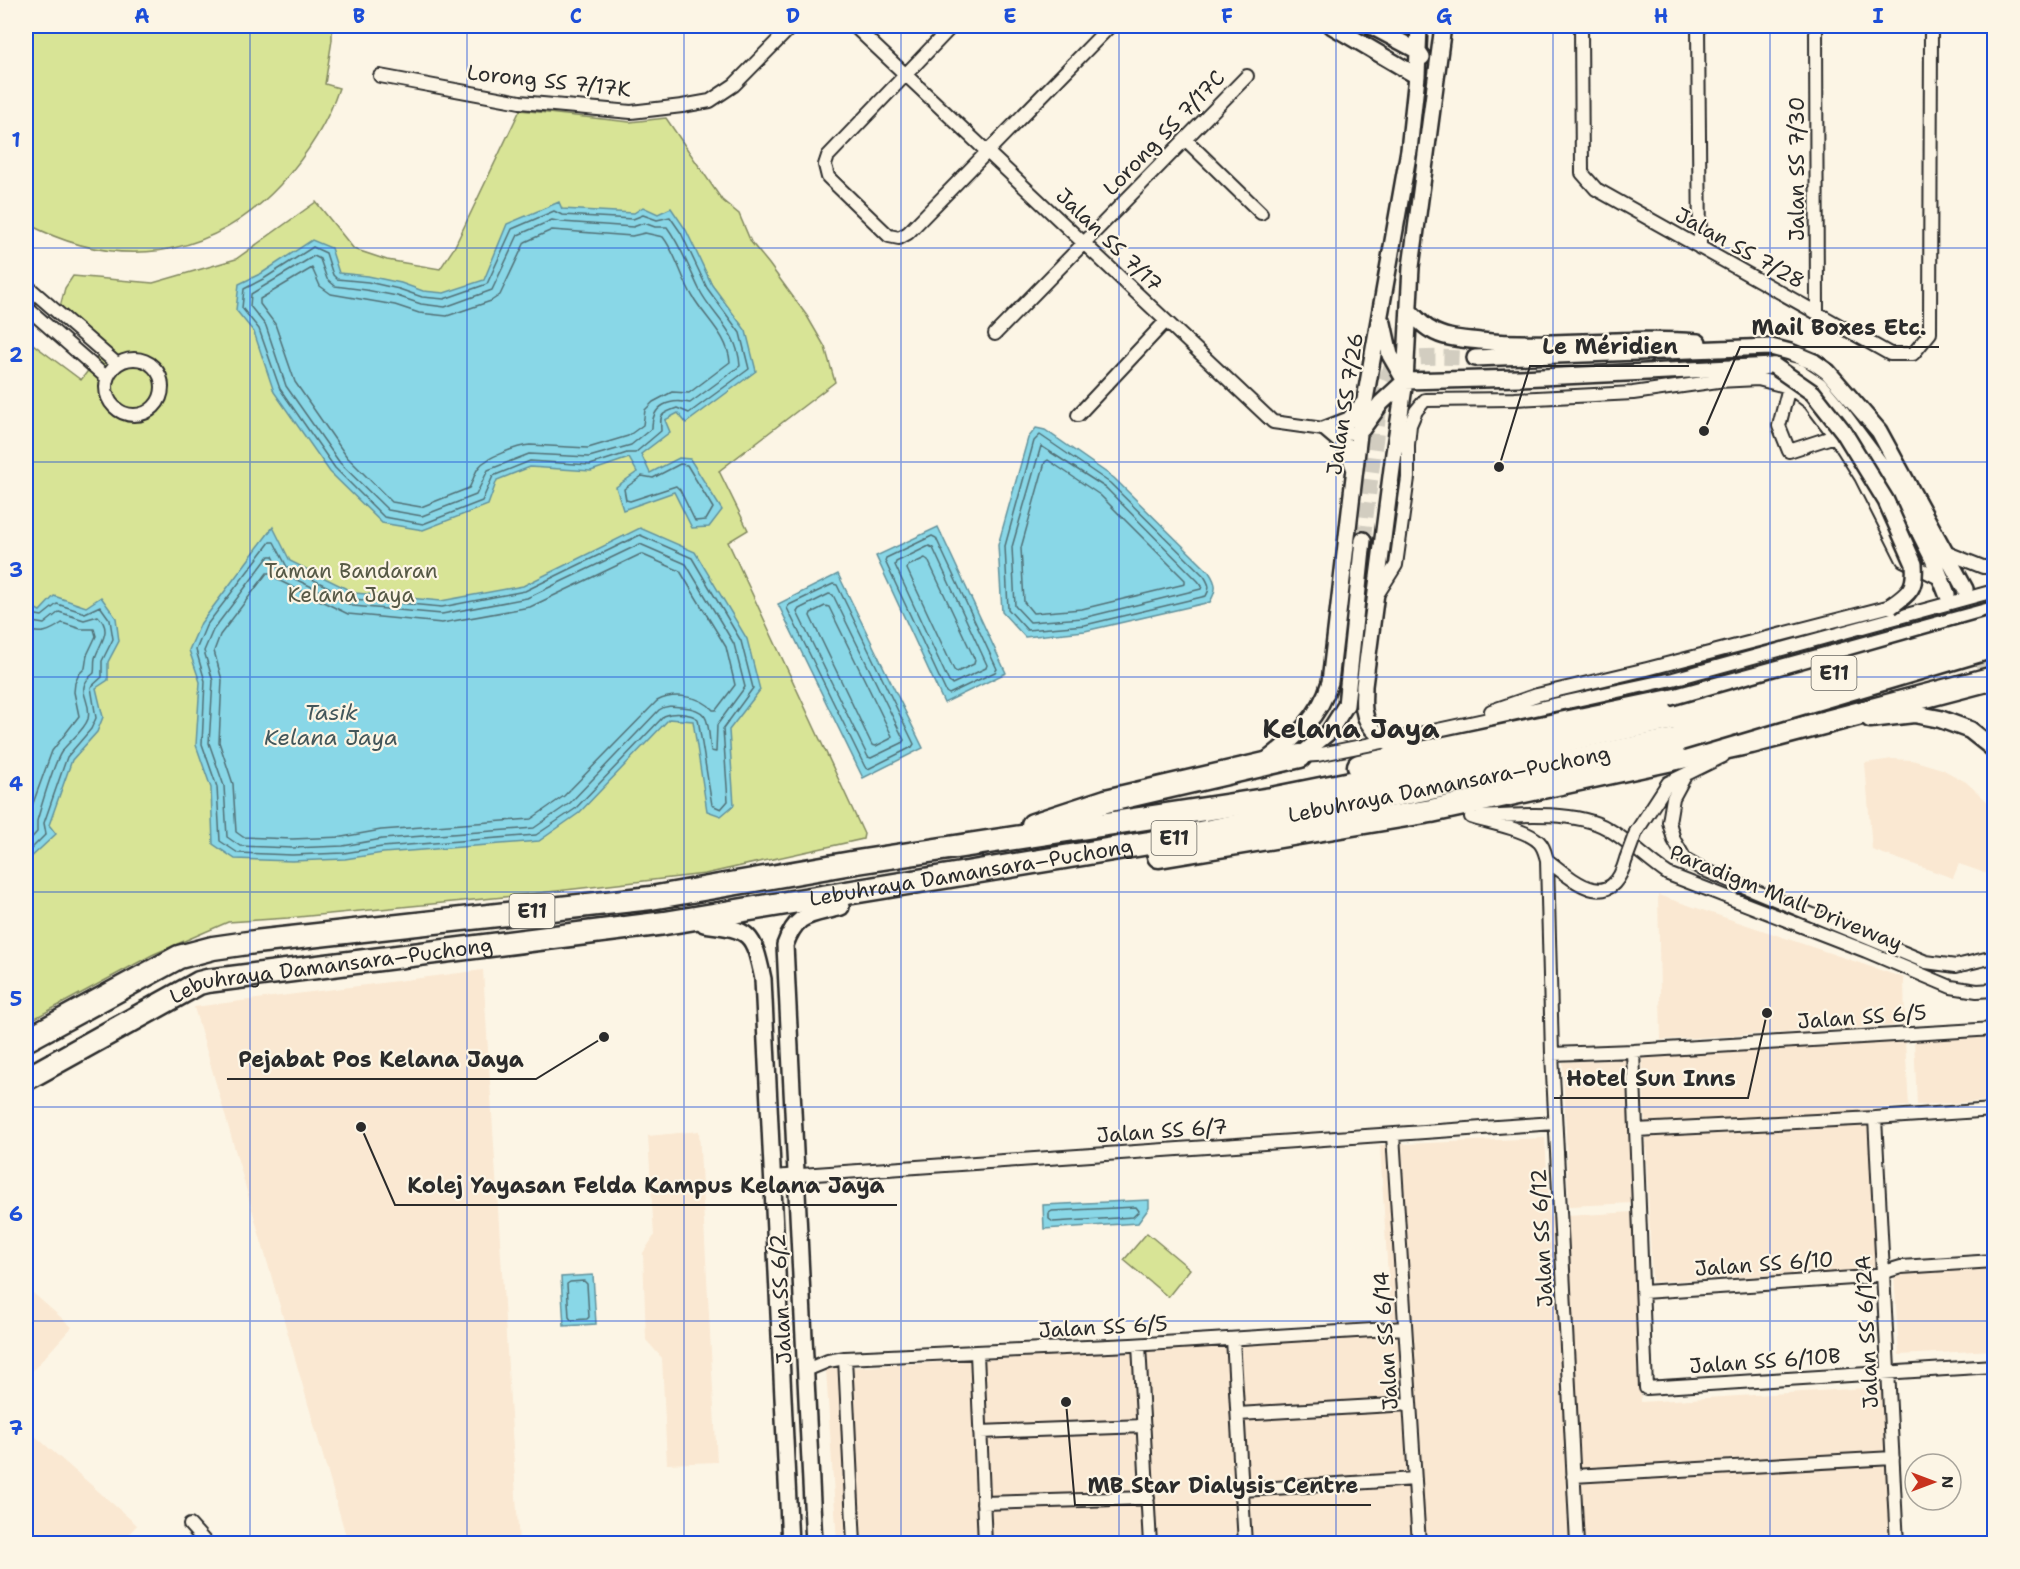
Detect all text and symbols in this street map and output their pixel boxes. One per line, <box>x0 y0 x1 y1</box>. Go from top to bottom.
text: A <box>134 3 150 29</box>
text: B <box>353 3 365 29</box>
text: C <box>570 3 582 29</box>
text: D <box>786 3 800 29</box>
text: E <box>1003 3 1017 29</box>
text: F <box>1221 3 1233 29</box>
text: G <box>1436 3 1452 29</box>
text: H <box>1654 3 1668 29</box>
text: I <box>1872 3 1884 29</box>
street label: Lorong SS 7/17K <box>466 58 633 104</box>
street label: Lorong SS 7/17C <box>1097 64 1231 202</box>
street label: Jalan SS 7/30 <box>1783 97 1811 241</box>
text: 1 <box>11 127 21 153</box>
street label: Jalan SS 7/17 <box>1050 182 1168 298</box>
street label: Jalan SS 7/28 <box>1670 201 1810 295</box>
callout: Mail Boxes Etc. <box>1740 307 1939 347</box>
text: Mail Boxes Etc. <box>1751 313 1927 342</box>
callout: Le Méridien <box>1530 326 1689 366</box>
street label: Jalan SS 7/26 <box>1320 331 1370 477</box>
text: Le Méridien <box>1542 332 1678 361</box>
text: 2 <box>9 342 23 368</box>
text: 3 <box>9 557 23 583</box>
park label: Taman Bandaran Kelana Jaya <box>264 557 438 609</box>
road number: E11 <box>1812 656 1856 690</box>
water label: Tasik Kelana Jaya <box>264 698 398 752</box>
district label: Kelana Jaya <box>1262 710 1440 747</box>
street label: Lebuhraya Damansara–Puchong <box>1285 739 1613 830</box>
text: 4 <box>9 771 23 797</box>
road number: E11 <box>1152 821 1196 855</box>
street label: Lebuhraya Damansara–Puchong <box>807 832 1135 913</box>
street label: Paradigm Mall Driveway <box>1665 838 1907 958</box>
road number: E11 <box>510 894 554 928</box>
street label: Lebuhraya Damansara–Puchong <box>164 931 494 1011</box>
text: 5 <box>10 986 22 1012</box>
street label: Jalan SS 6/5 <box>1796 999 1928 1035</box>
callout: Pejabat Pos Kelana Jaya <box>227 1039 536 1079</box>
text: Pejabat Pos Kelana Jaya <box>238 1045 524 1074</box>
callout: Hotel Sun Inns <box>1554 1058 1748 1098</box>
text: Hotel Sun Inns <box>1566 1064 1736 1093</box>
street label: Jalan SS 6/7 <box>1096 1112 1228 1150</box>
callout: Kolej Yayasan Felda Kampus Kelana Jaya <box>395 1165 897 1205</box>
street label: Jalan SS 6/12 <box>1524 1168 1560 1308</box>
text: Kolej Yayasan Felda Kampus Kelana Jaya <box>407 1171 885 1200</box>
text: 6 <box>9 1201 23 1227</box>
street label: Jalan SS 6/2 <box>764 1233 798 1365</box>
street label: Jalan SS 6/10 <box>1694 1245 1834 1283</box>
street label: Jalan SS 6/12A <box>1849 1255 1885 1409</box>
street label: Jalan SS 6/14 <box>1367 1271 1405 1411</box>
street label: Jalan SS 6/5 <box>1038 1310 1168 1344</box>
street label: Jalan SS 6/10B <box>1688 1342 1842 1380</box>
text: 7 <box>9 1415 23 1441</box>
north arrow <box>1903 1452 1963 1512</box>
callout: MB Star Dialysis Centre <box>1075 1465 1371 1505</box>
text: MB Star Dialysis Centre <box>1087 1471 1359 1500</box>
text: N <box>1937 1476 1958 1488</box>

